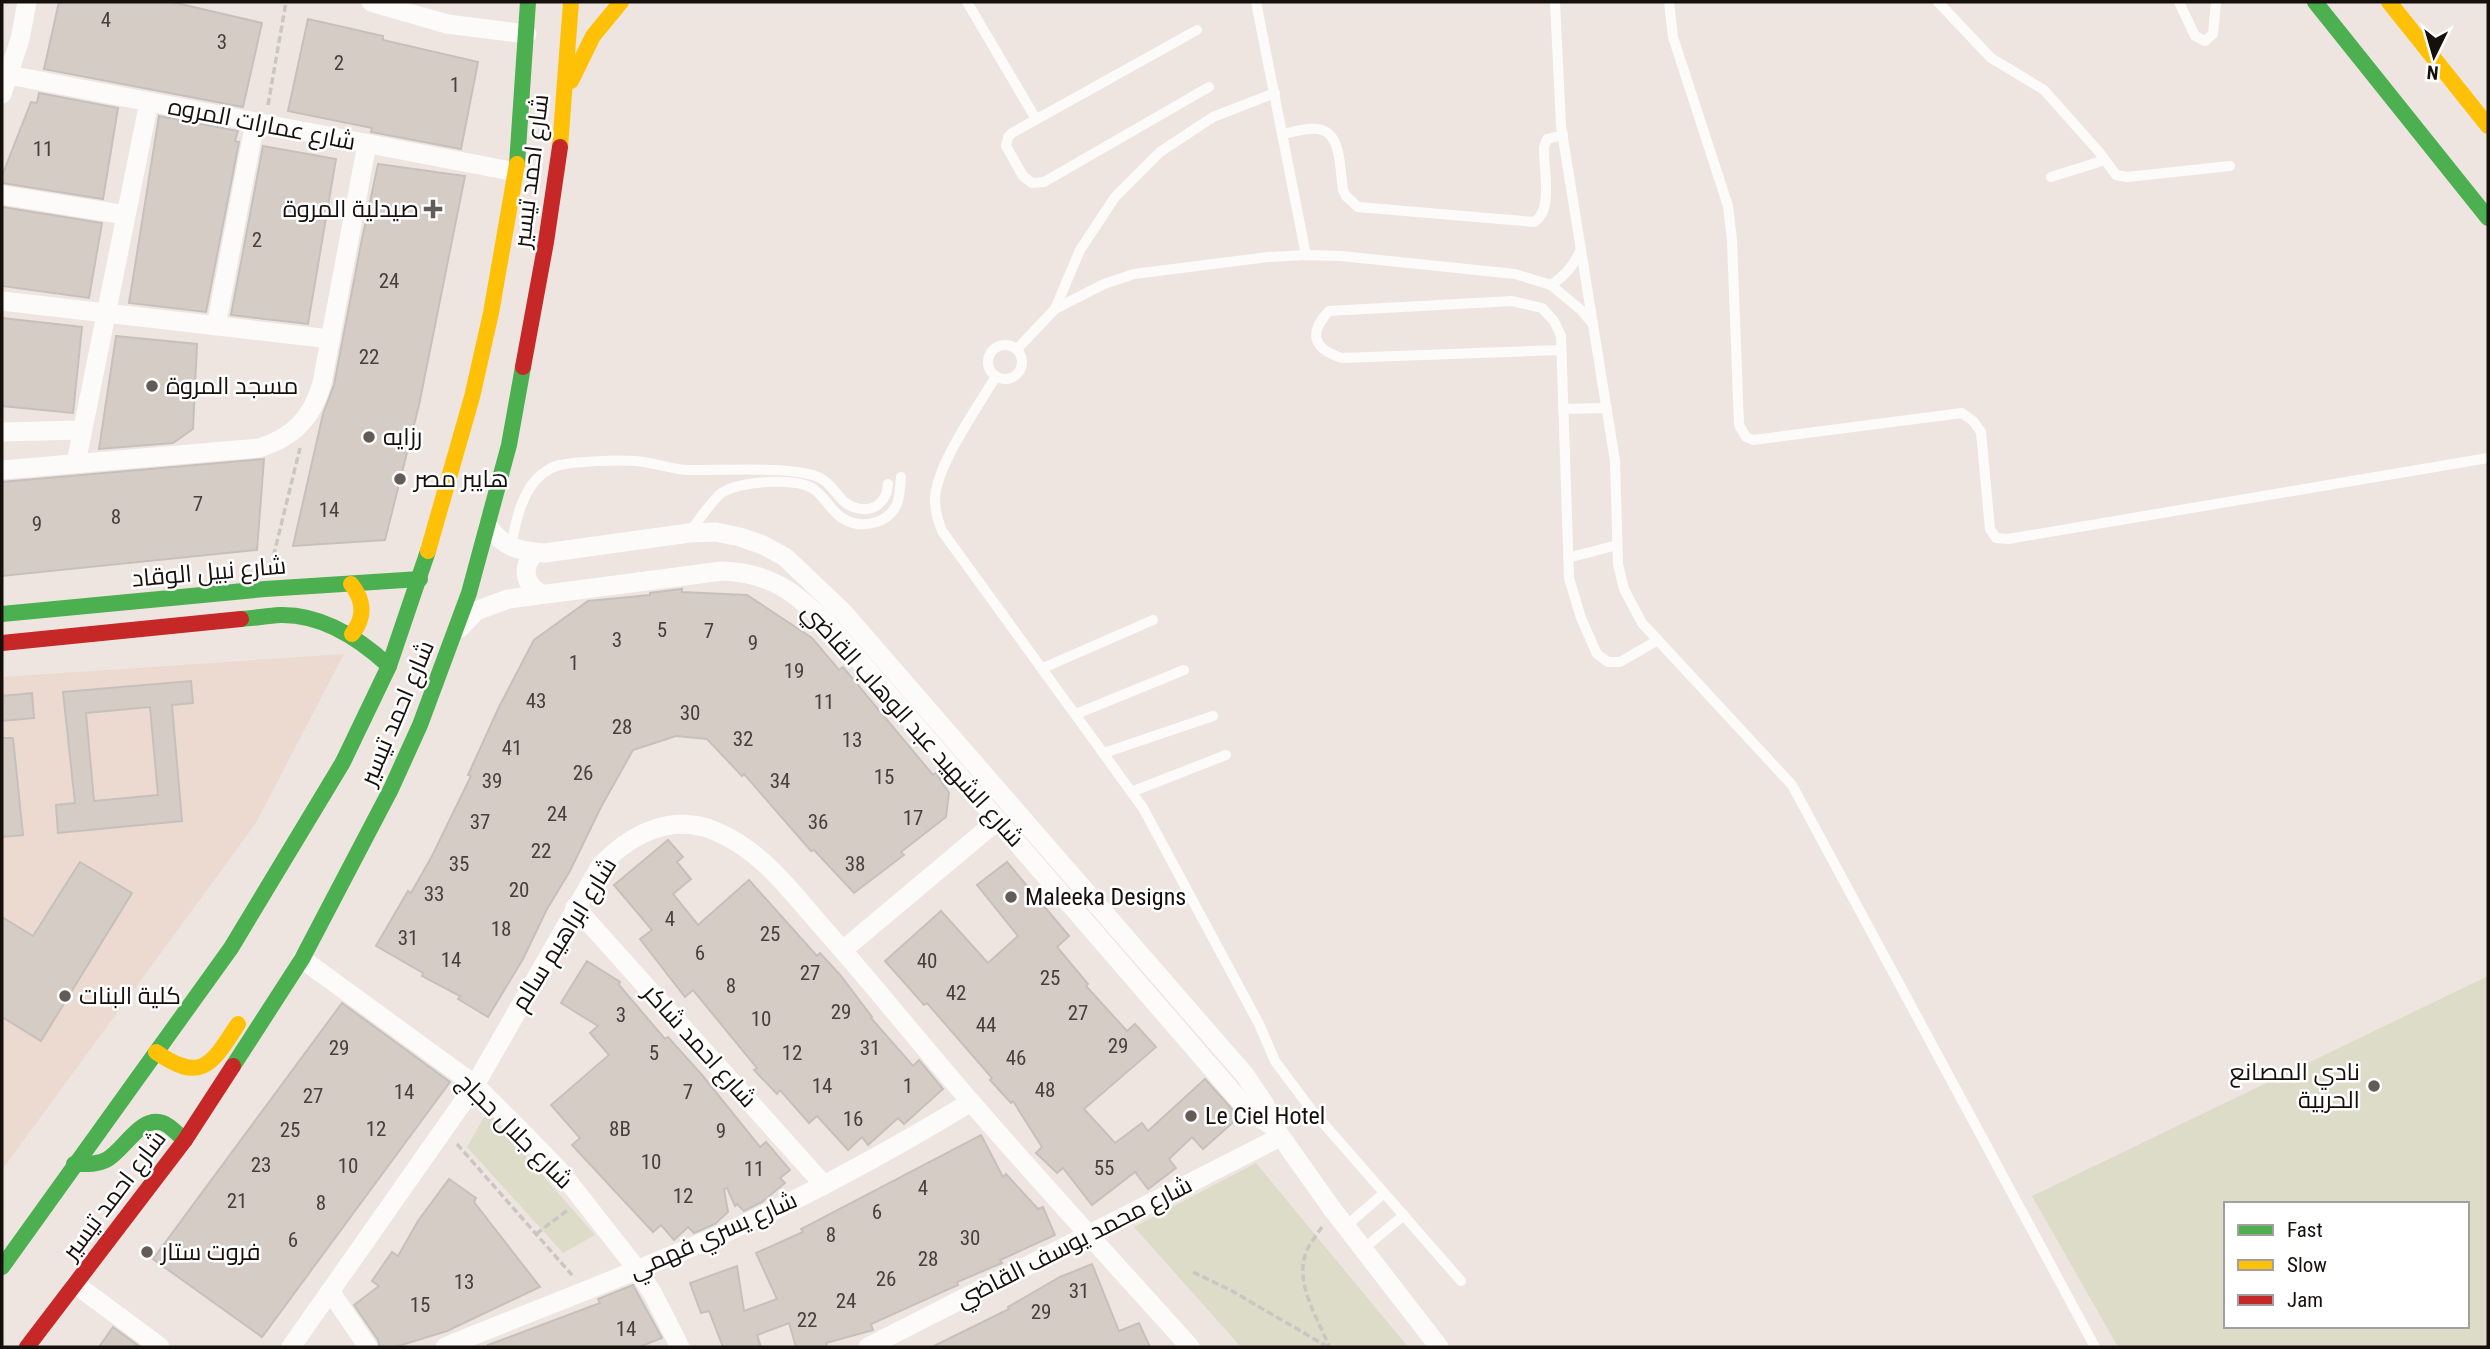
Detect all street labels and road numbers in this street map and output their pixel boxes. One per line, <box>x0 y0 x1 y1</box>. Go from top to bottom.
street label: شارع عمارات المروه <box>166 92 358 158</box>
street label: شارع احمد تيسير <box>507 93 556 252</box>
street label: شارع نبيل الوقاد <box>131 551 288 595</box>
street label: شارع الشهيد عبد الوهاب القاضي <box>793 598 1030 855</box>
street label: شارع احمد تيسير <box>353 636 442 792</box>
street label: شارع ابراهيم سالم <box>506 852 624 1017</box>
street label: شارع احمد شاكر <box>635 977 762 1114</box>
street label: شارع جلال حجاج <box>450 1067 579 1196</box>
street label: شارع احمد تيسير <box>55 1125 173 1268</box>
street label: شارع محمد يوسف القاضي <box>951 1170 1198 1317</box>
street label: شارع يسري فهمي <box>625 1185 803 1289</box>

